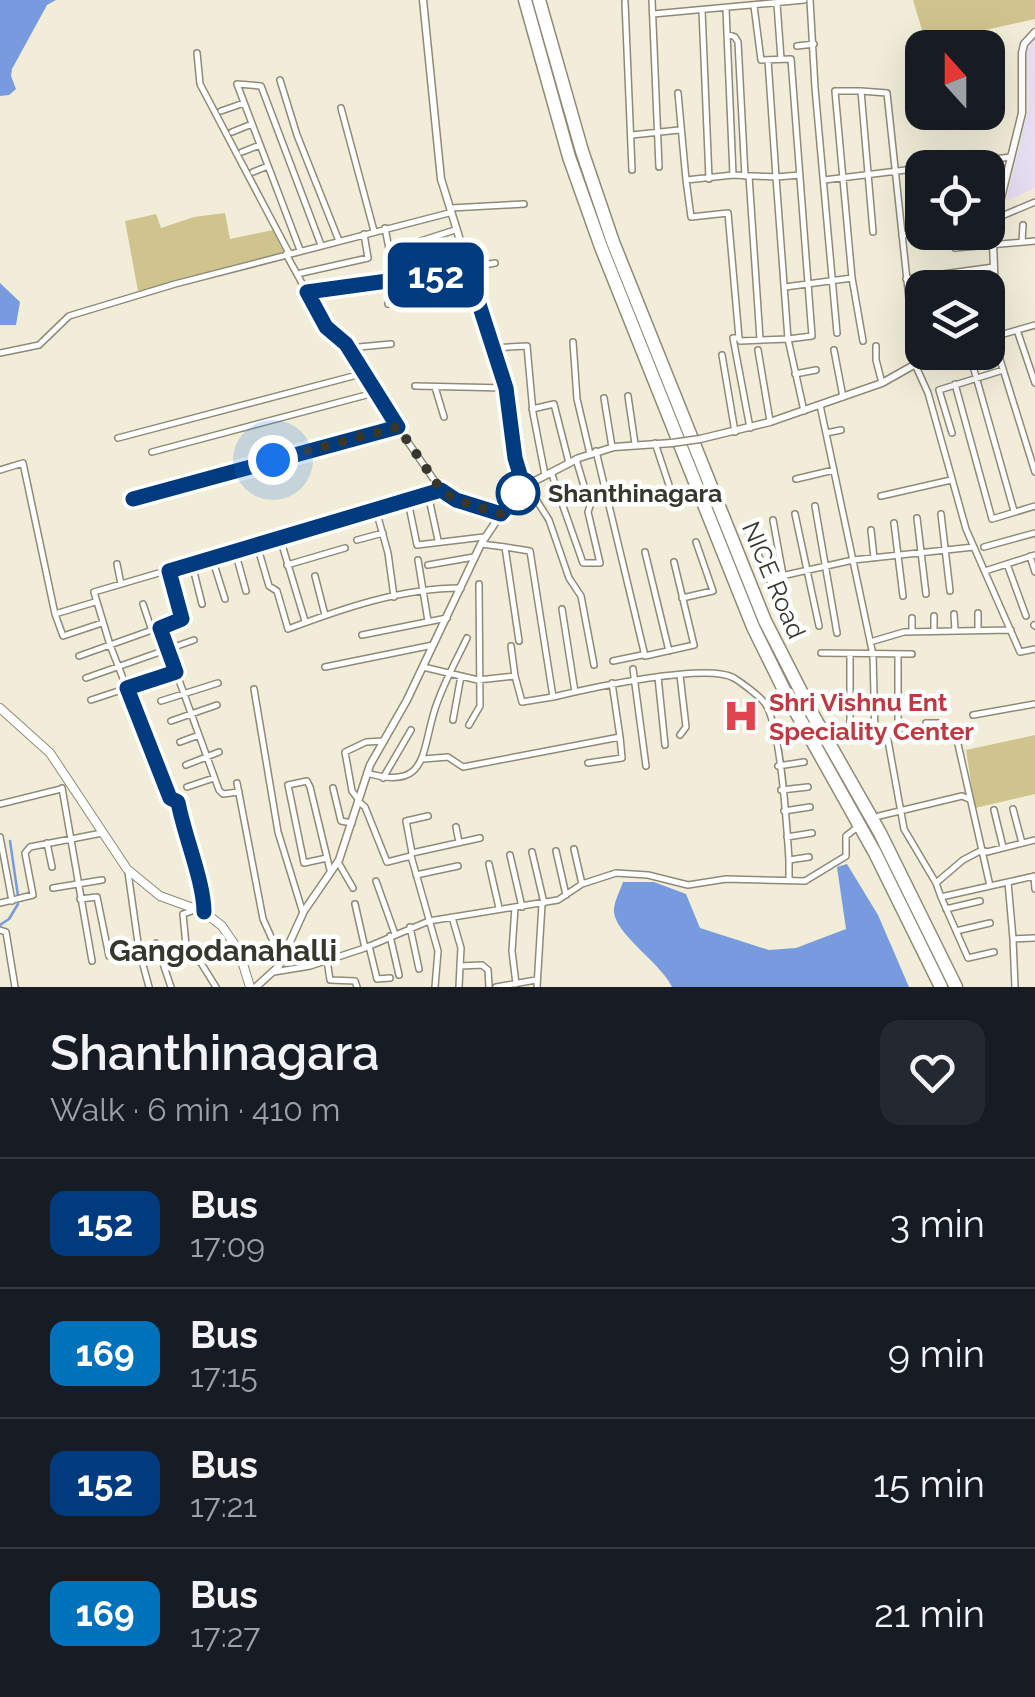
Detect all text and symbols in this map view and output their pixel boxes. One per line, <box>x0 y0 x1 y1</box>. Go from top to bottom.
north arrow <box>905 30 1005 130</box>
map controls <box>905 30 1005 370</box>
button: locate <box>905 150 1005 250</box>
line badge: 152 <box>378 242 494 308</box>
text: 152 <box>408 255 464 296</box>
button: layers <box>905 270 1005 370</box>
your location <box>248 435 298 485</box>
marker: Shanthinagara <box>497 472 539 514</box>
place label: Shanthinagara <box>548 478 722 508</box>
street label: NICE Road <box>736 517 812 643</box>
place label: Shri Vishnu Ent Speciality Center <box>769 687 974 746</box>
hospital icon: Shri Vishnu Ent Speciality Center <box>722 697 760 735</box>
district label: Gangodanahalli <box>109 933 337 968</box>
button: heart <box>880 1020 985 1125</box>
text: Shanthinagara <box>50 1025 379 1081</box>
text: Walk · 6 min · 410 m <box>50 1091 340 1128</box>
text: Bus <box>190 1182 258 1227</box>
text: 3 min <box>890 1201 985 1246</box>
text: 152 <box>77 1203 133 1244</box>
text: 17:09 <box>190 1227 265 1264</box>
text: Bus <box>190 1312 258 1357</box>
text: 9 min <box>888 1331 985 1376</box>
text: 169 <box>75 1333 135 1374</box>
text: 17:15 <box>190 1357 258 1394</box>
text: Bus <box>190 1442 258 1487</box>
text: 15 min <box>873 1461 985 1506</box>
text: 152 <box>77 1463 133 1504</box>
text: 17:21 <box>190 1487 257 1524</box>
text: Bus <box>190 1572 258 1617</box>
text: 21 min <box>874 1591 985 1636</box>
text: 169 <box>75 1593 135 1634</box>
text: 17:27 <box>190 1617 260 1654</box>

